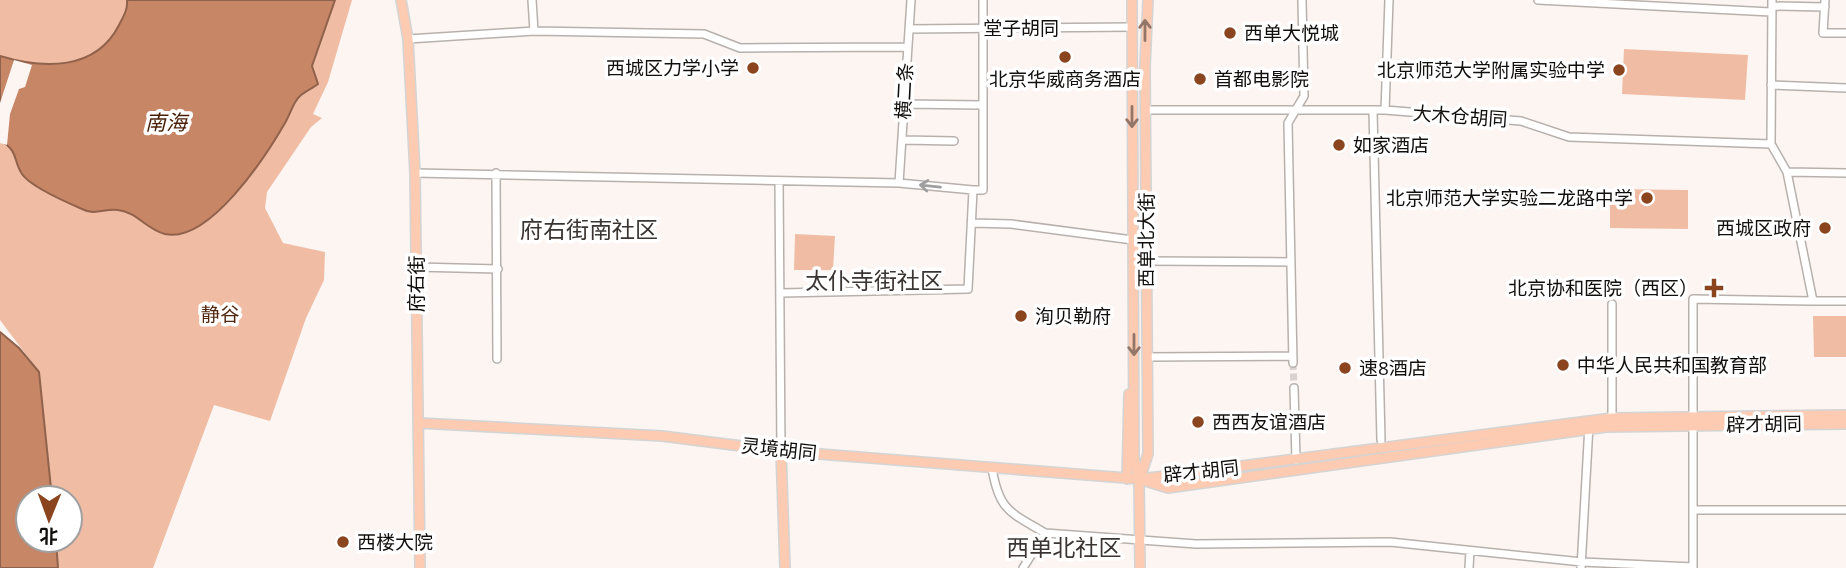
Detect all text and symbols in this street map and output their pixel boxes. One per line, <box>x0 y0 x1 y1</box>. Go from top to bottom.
street label: 堂子胡同 <box>983 15 1059 41</box>
one-way arrow <box>1138 19 1152 42</box>
place label: 西单大悦城 <box>1244 20 1339 46</box>
marker: 西单大悦城 <box>1222 25 1238 41</box>
marker: 北京华威商务酒店 <box>1057 49 1073 65</box>
place label: 西城区力学小学 <box>606 55 739 81</box>
place label: 北京师范大学附属实验中学 <box>1377 57 1605 83</box>
marker: 西城区力学小学 <box>745 60 761 76</box>
street label: 横二条 <box>890 62 918 120</box>
marker: 北京师范大学附属实验中学 <box>1611 62 1627 78</box>
place label: 北京华威商务酒店 <box>989 66 1141 92</box>
place label: 首都电影院 <box>1214 66 1309 92</box>
marker: 首都电影院 <box>1192 71 1208 87</box>
street label: 大木仓胡同 <box>1412 100 1508 132</box>
one-way arrow <box>1125 105 1139 128</box>
water label: 南海 <box>145 108 190 136</box>
place label: 如家酒店 <box>1353 132 1429 158</box>
marker: 如家酒店 <box>1331 137 1347 153</box>
one-way arrow <box>919 179 942 192</box>
place label: 北京师范大学实验二龙路中学 <box>1386 185 1633 211</box>
marker: 北京师范大学实验二龙路中学 <box>1639 190 1655 206</box>
street label: 西单北大街 <box>1133 192 1159 288</box>
district label: 府右街南社区 <box>520 213 658 245</box>
place label: 西城区政府 <box>1716 215 1811 241</box>
marker: 西城区政府 <box>1817 220 1833 236</box>
street label: 府右街 <box>403 255 429 313</box>
district label: 太仆寺街社区 <box>805 264 943 296</box>
place label: 北京协和医院（西区） <box>1508 275 1698 301</box>
marker: 北京协和医院（西区） <box>1704 278 1724 298</box>
park label: 静谷 <box>201 301 239 327</box>
place label: 洵贝勒府 <box>1035 303 1111 329</box>
marker: 洵贝勒府 <box>1013 308 1029 324</box>
one-way arrow <box>1127 333 1140 356</box>
place label: 中华人民共和国教育部 <box>1577 352 1767 378</box>
place label: 速8酒店 <box>1359 355 1427 381</box>
marker: 中华人民共和国教育部 <box>1555 357 1571 373</box>
marker: 速8酒店 <box>1337 360 1353 376</box>
place label: 西西友谊酒店 <box>1212 409 1326 435</box>
street label: 辟才胡同 <box>1726 410 1802 438</box>
marker: 西西友谊酒店 <box>1190 414 1206 430</box>
street label: 灵境胡同 <box>740 432 818 466</box>
street label: 辟才胡同 <box>1162 454 1240 488</box>
north arrow <box>14 484 84 554</box>
text: 北 <box>39 523 58 549</box>
place label: 西楼大院 <box>357 529 433 555</box>
district label: 西单北社区 <box>1007 531 1122 563</box>
marker: 西楼大院 <box>335 534 351 550</box>

